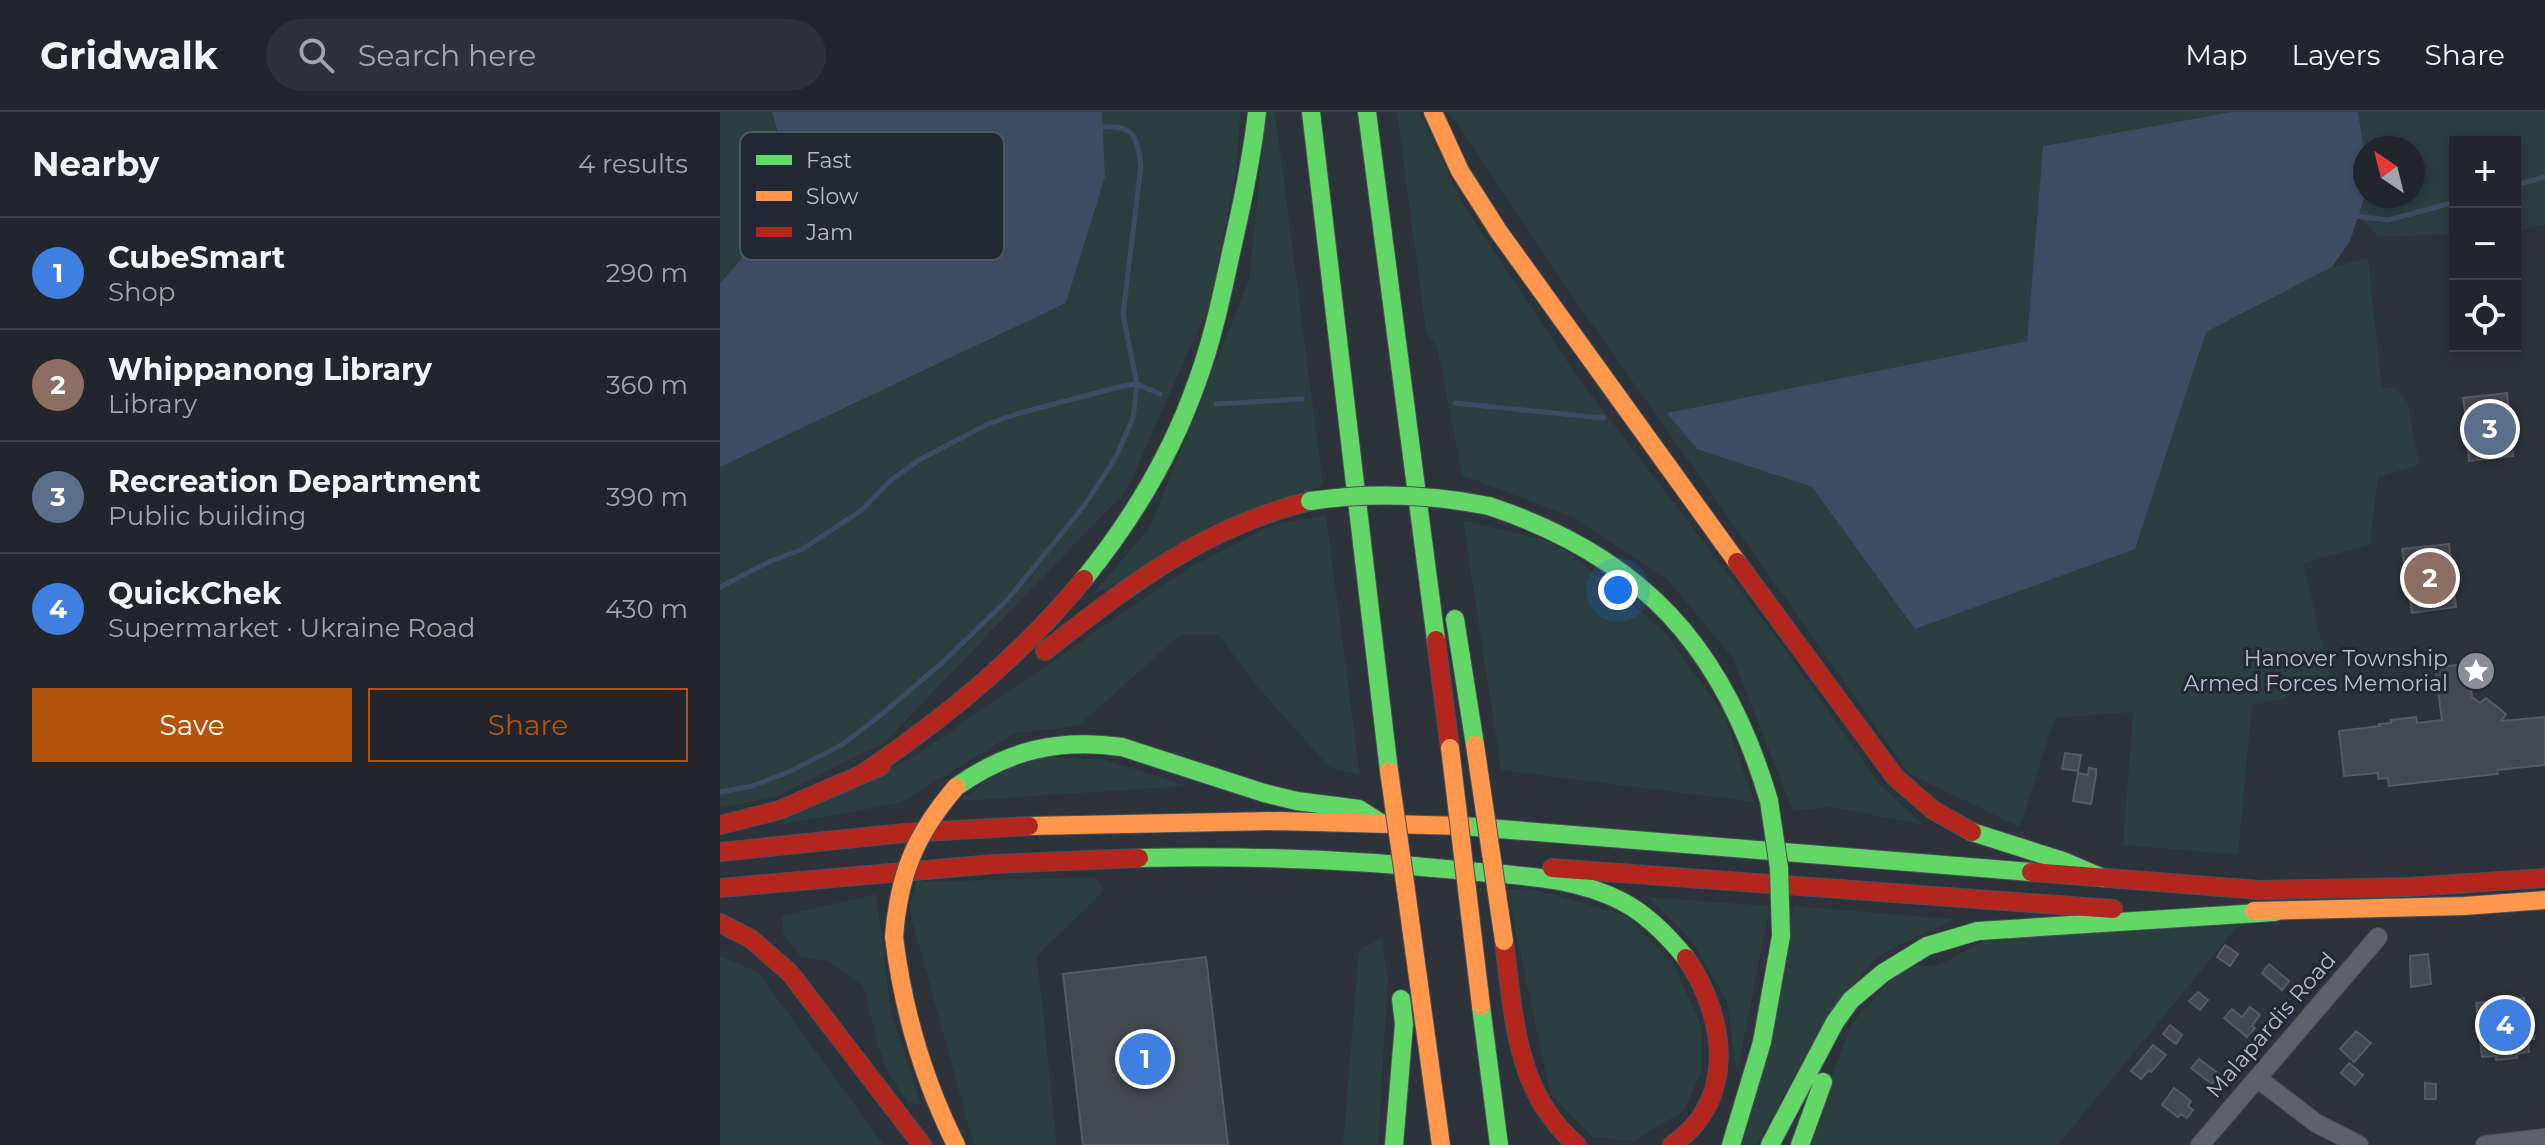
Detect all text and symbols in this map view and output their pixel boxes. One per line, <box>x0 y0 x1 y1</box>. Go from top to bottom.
search box <box>266 19 826 91</box>
text: Gridwalk <box>40 32 218 79</box>
icon: search <box>294 33 338 77</box>
text: Search here <box>358 37 536 74</box>
text: Map <box>2185 38 2248 72</box>
text: Layers <box>2292 38 2381 72</box>
text: Share <box>2425 38 2505 72</box>
legend <box>740 132 1004 260</box>
north arrow <box>2353 136 2425 208</box>
map controls <box>2449 136 2521 352</box>
button: + <box>2449 136 2521 208</box>
text: Nearby <box>32 143 159 185</box>
text: Fast <box>806 147 852 174</box>
text: 4 results <box>578 148 688 180</box>
text: Slow <box>806 183 859 210</box>
button: − <box>2449 208 2521 280</box>
text: Jam <box>805 219 853 246</box>
text: CubeSmart <box>108 239 285 276</box>
text: 1 <box>53 257 63 289</box>
text: 290 m <box>606 257 688 289</box>
text: Shop <box>108 276 176 308</box>
button: locate <box>2449 280 2521 352</box>
text: Whippanong Library <box>108 351 432 388</box>
text: 2 <box>50 369 66 401</box>
text: 360 m <box>606 369 688 401</box>
text: Library <box>108 388 197 420</box>
pin: 3 <box>2464 399 2516 459</box>
text: Recreation Department <box>108 463 481 500</box>
text: 3 <box>50 481 66 513</box>
text: 390 m <box>606 481 688 513</box>
text: Public building <box>108 500 306 532</box>
pin: 2 <box>2404 548 2456 608</box>
your location <box>1598 570 1638 610</box>
text: QuickChek <box>108 575 281 612</box>
text: 4 <box>49 593 67 625</box>
text: 430 m <box>605 593 688 625</box>
text: Supermarket · Ukraine Road <box>108 612 475 644</box>
place label: Hanover Township Armed Forces Memorial <box>2184 645 2448 697</box>
place icon: Hanover Township Armed Forces Memorial <box>2455 650 2497 692</box>
button: Save <box>32 688 352 762</box>
button: Share <box>368 688 688 762</box>
street label: Malapardis Road <box>2200 947 2342 1103</box>
pin: 4 <box>2479 995 2531 1055</box>
pin: 1 <box>1119 1029 1171 1089</box>

